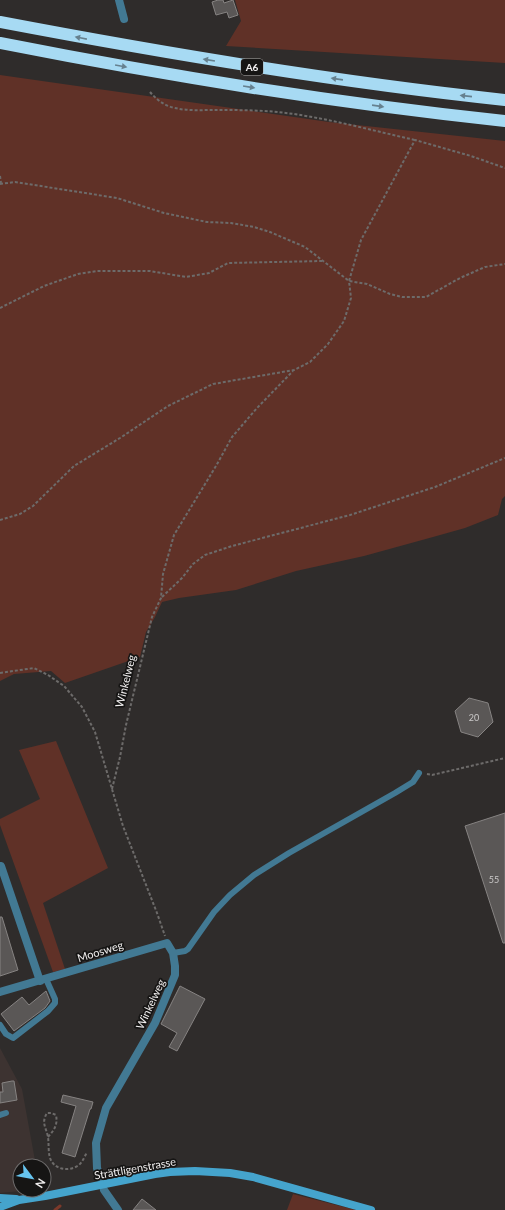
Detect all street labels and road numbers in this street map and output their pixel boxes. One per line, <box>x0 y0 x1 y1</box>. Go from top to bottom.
road number: A6 <box>241 59 263 75</box>
street label: Winkelweg <box>112 653 138 709</box>
street label: Moosweg <box>75 938 125 964</box>
street label: Winkelweg <box>133 977 167 1031</box>
street label: Strättligenstrasse <box>93 1154 177 1182</box>

